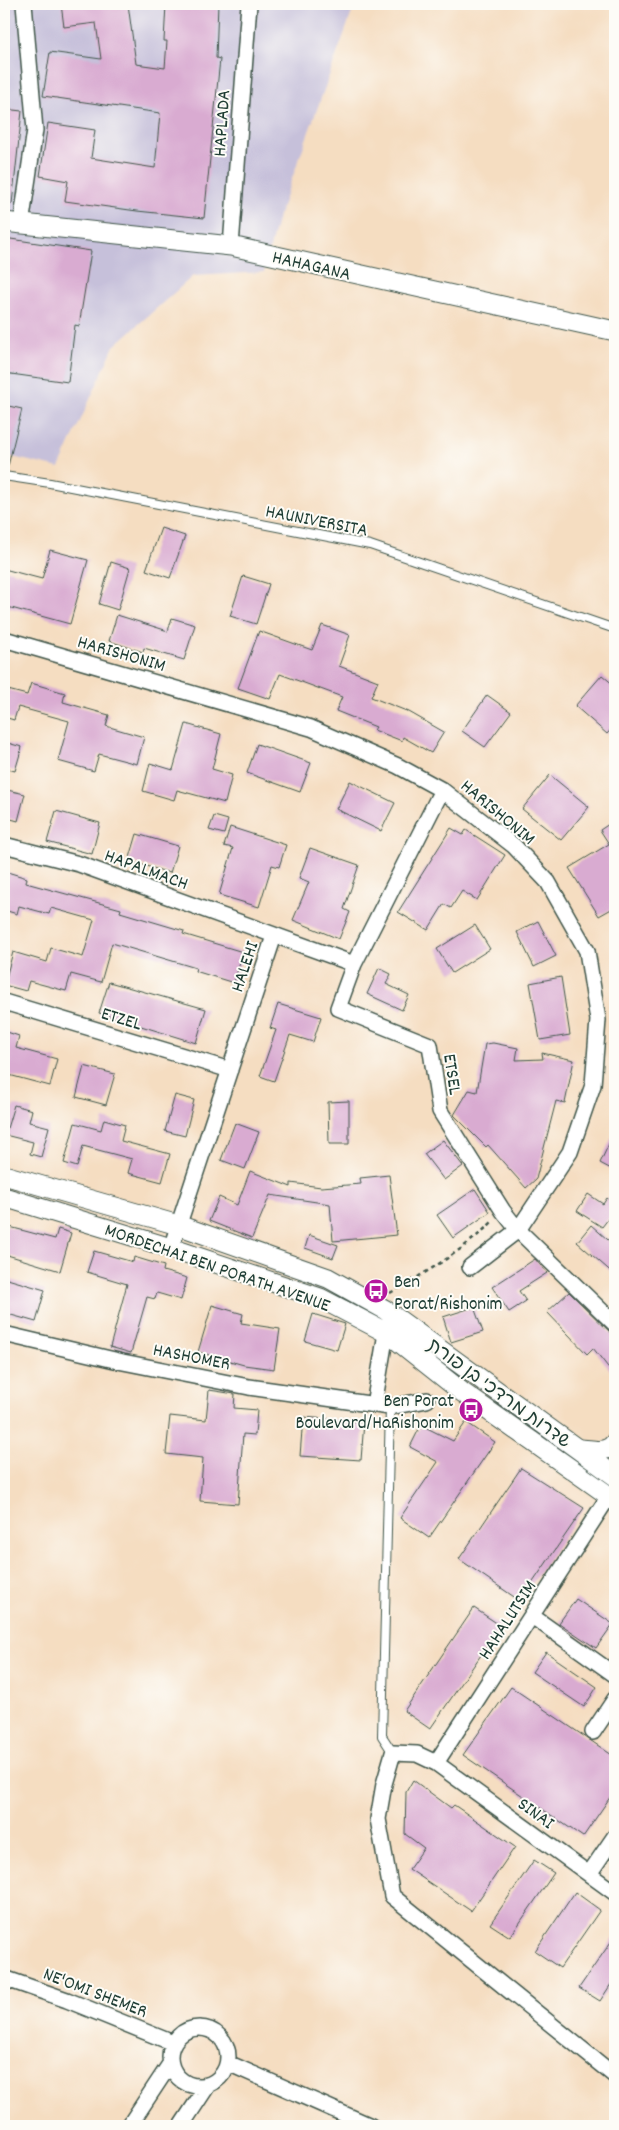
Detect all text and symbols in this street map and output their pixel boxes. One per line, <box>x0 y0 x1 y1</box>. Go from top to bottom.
street label: HAPLADA <box>208 89 239 158</box>
street label: HAHAGANA <box>269 245 353 290</box>
street label: HAUNIVERSITA <box>263 499 370 546</box>
street label: HARISHONIM <box>74 630 168 681</box>
street label: HARISHONIM <box>453 774 540 853</box>
street label: HAPALMACH <box>100 844 192 899</box>
street label: HALEHI <box>225 938 267 996</box>
street label: ETZEL <box>97 1001 145 1039</box>
street label: ETSEL <box>434 1052 467 1097</box>
street label: MORDECHAI BEN PORATH AVENUE <box>100 1218 334 1321</box>
place label: Ben Porat/Rishonim <box>394 1270 503 1319</box>
bus stop icon: Ben Porat/Rishonim <box>363 1278 389 1304</box>
street label: שדרות מרדכי בן פורת <box>420 1333 576 1456</box>
street label: HASHOMER <box>150 1338 232 1379</box>
place label: Ben Porat Boulevard/HaRishonim <box>295 1389 454 1438</box>
bus stop icon: Ben Porat Boulevard/HaRishonim <box>458 1397 484 1423</box>
street label: HAHALUTSIM <box>473 1576 545 1666</box>
street label: SINAI <box>511 1792 559 1838</box>
street label: NE'OMI SHEMER <box>39 1962 151 2027</box>

